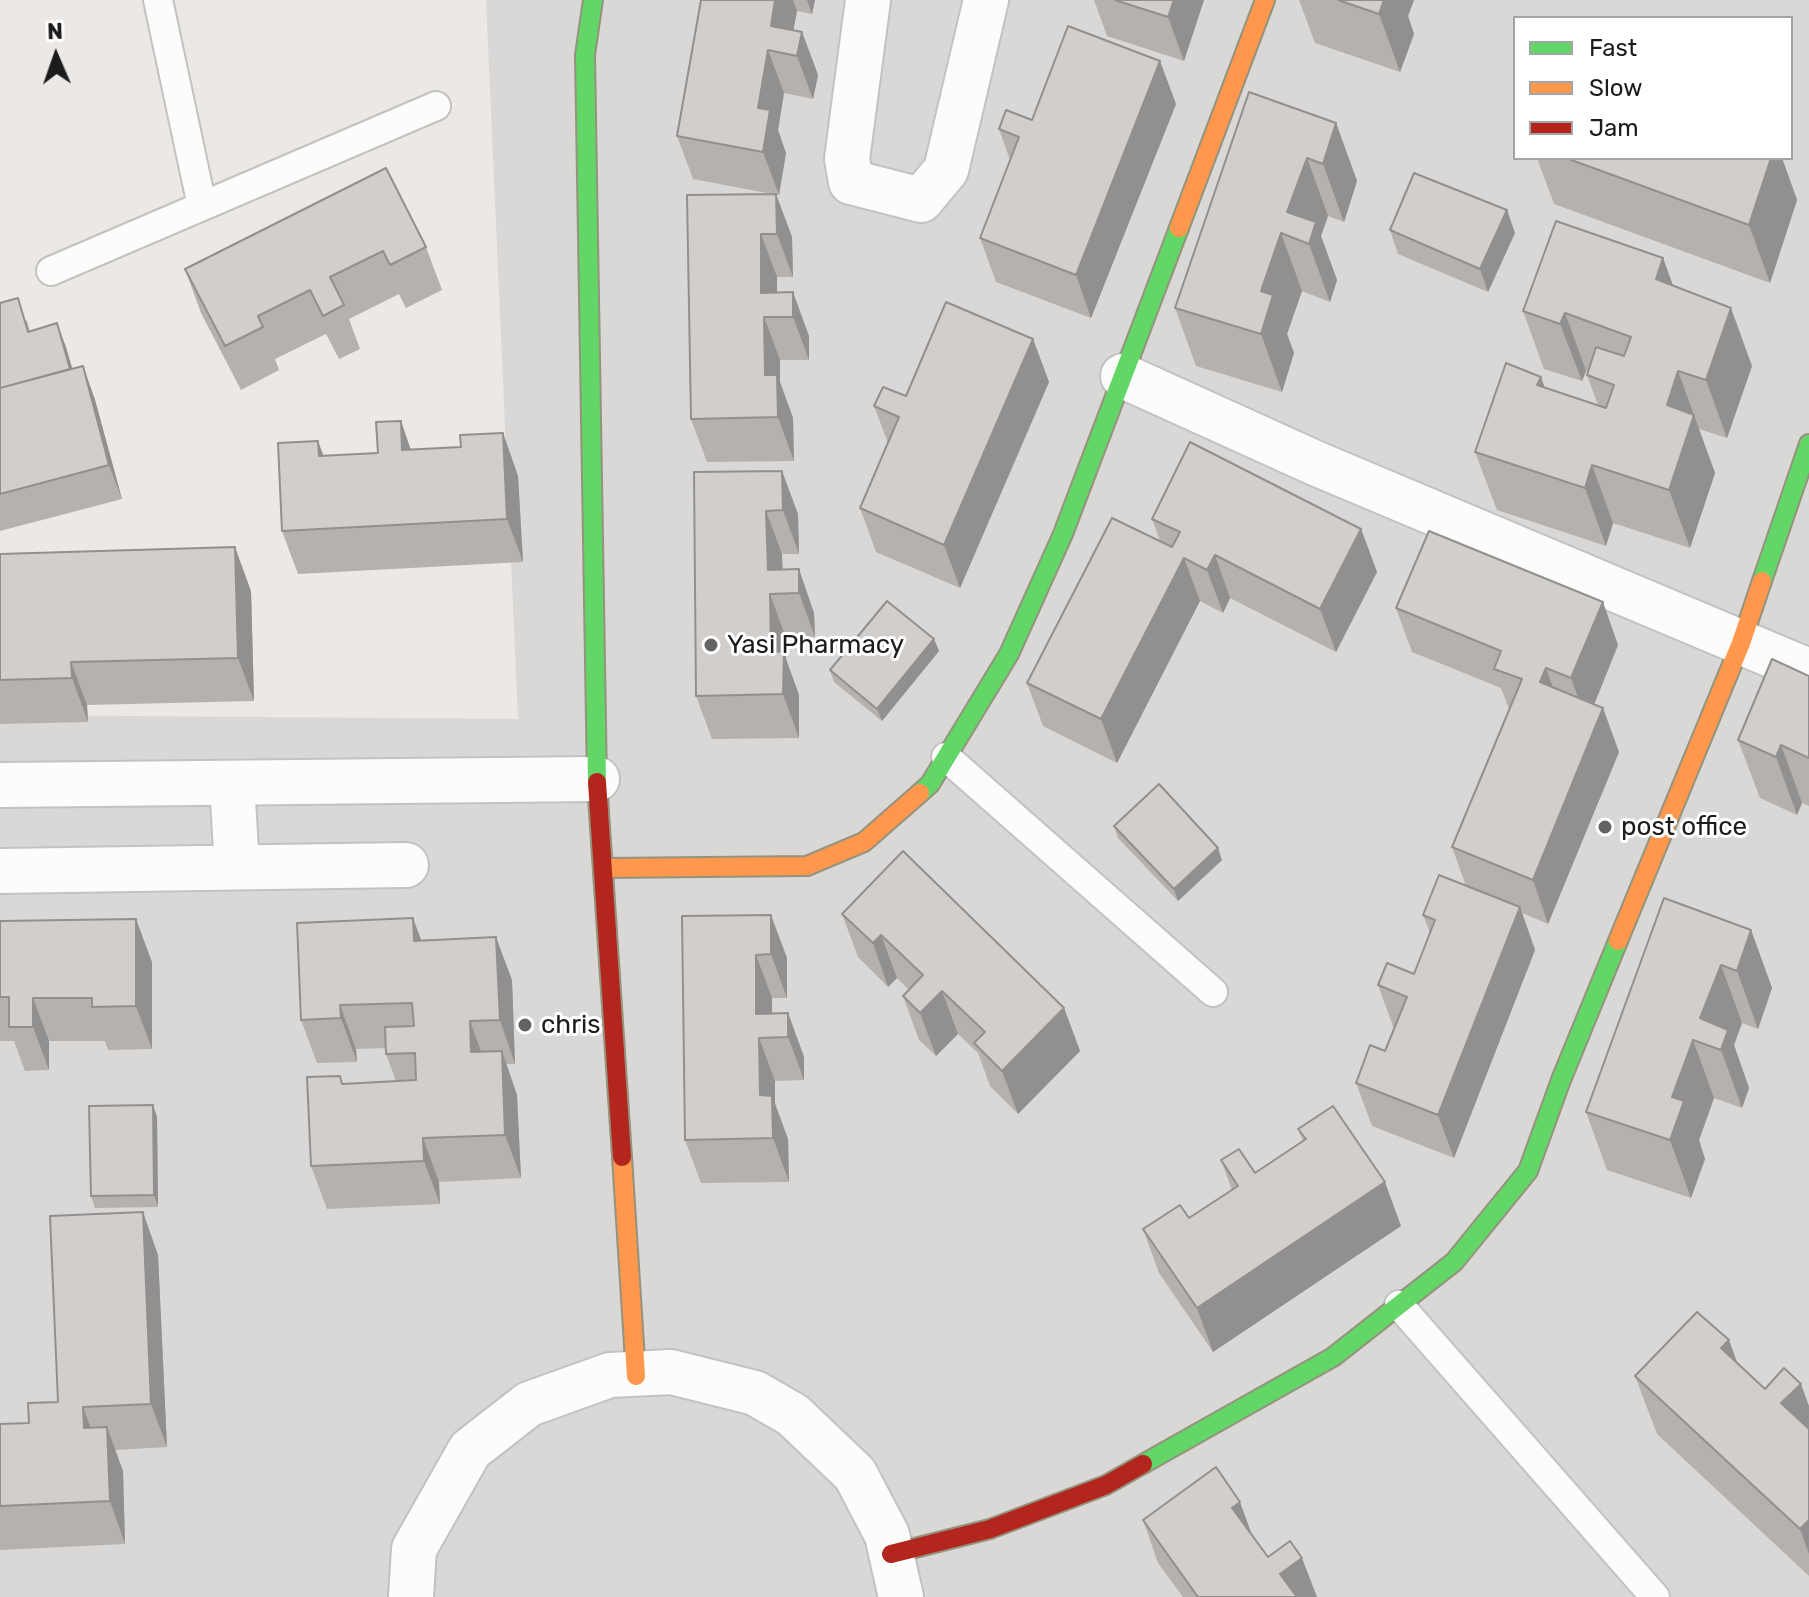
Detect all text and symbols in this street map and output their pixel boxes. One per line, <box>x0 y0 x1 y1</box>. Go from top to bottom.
north arrow <box>16 16 96 96</box>
legend <box>1513 16 1793 160</box>
text: N <box>47 18 64 45</box>
text: Fast <box>1589 34 1637 62</box>
text: Slow <box>1589 74 1642 102</box>
text: Jam <box>1589 114 1639 142</box>
place label: Yasi Pharmacy <box>727 629 904 661</box>
marker: Yasi Pharmacy <box>702 636 720 654</box>
place label: post office <box>1621 811 1747 843</box>
marker: post office <box>1596 818 1614 836</box>
place label: chris <box>541 1009 601 1041</box>
marker: chris <box>516 1016 534 1034</box>

